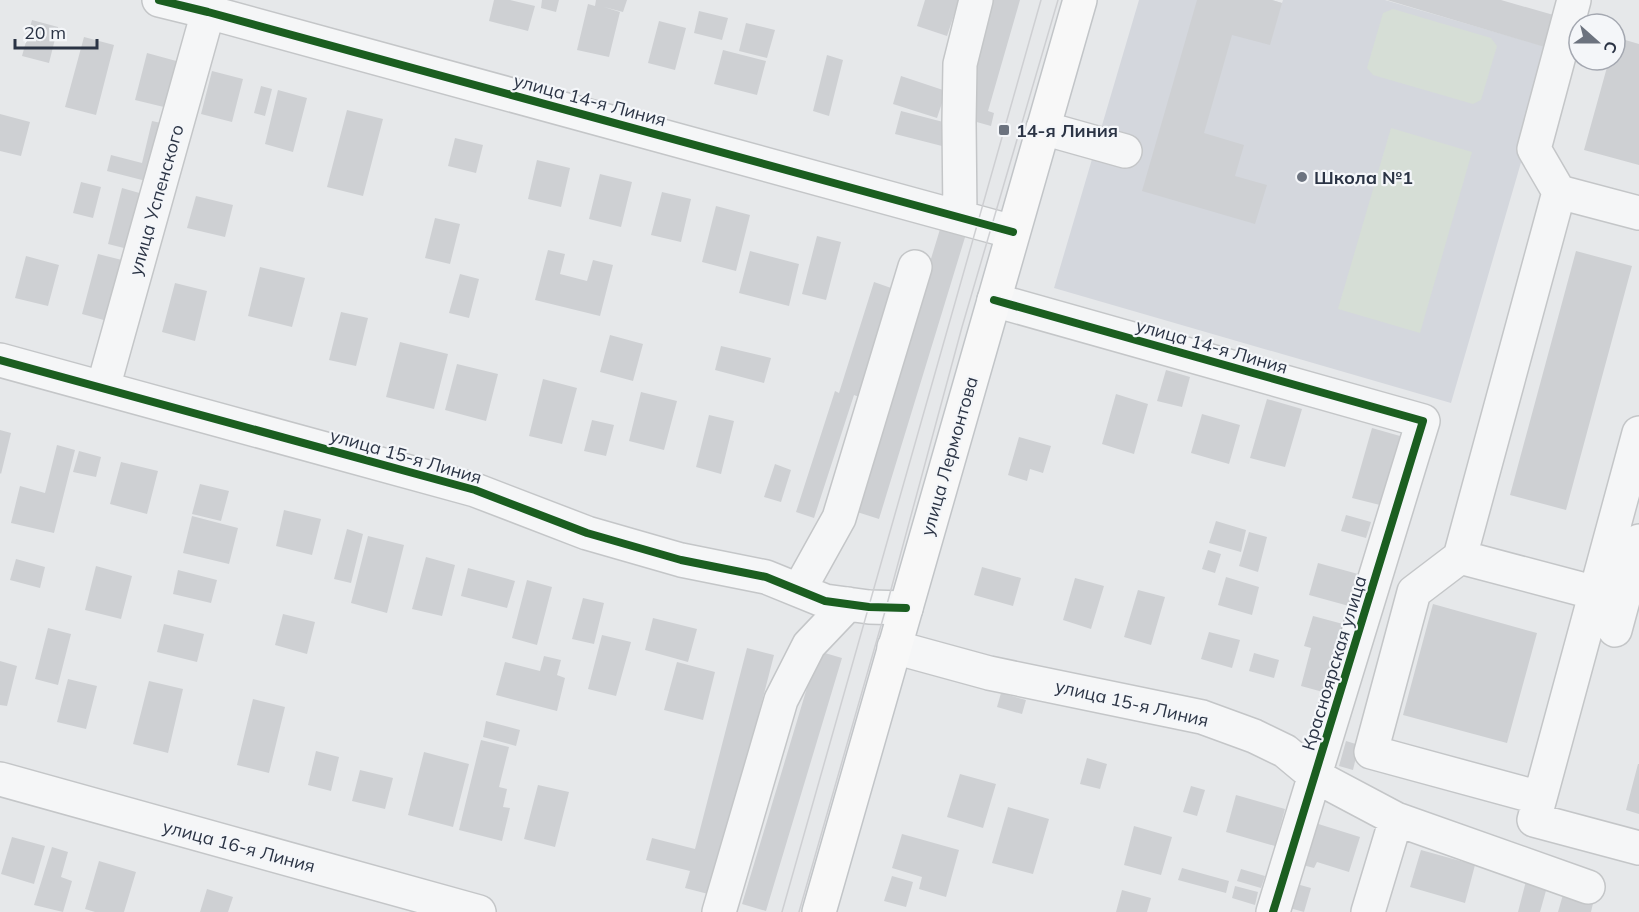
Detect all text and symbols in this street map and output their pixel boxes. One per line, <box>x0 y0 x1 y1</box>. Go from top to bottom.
scale bar <box>15 12 98 50</box>
north arrow <box>1567 12 1627 72</box>
text: 20 m <box>24 21 66 44</box>
text: С <box>1600 39 1622 56</box>
street label: улица 14-я Линия <box>511 69 669 131</box>
place label: 14-я Линия <box>1016 119 1118 142</box>
street label: улица Успенского <box>123 122 189 278</box>
marker: 14-я Линия <box>997 123 1011 137</box>
place label: Школа №1 <box>1314 166 1413 189</box>
marker: Школа №1 <box>1295 170 1309 184</box>
street label: улица 14-я Линия <box>1133 313 1291 379</box>
street label: улица Лермонтова <box>915 374 983 538</box>
street label: улица 15-я Линия <box>327 423 485 489</box>
street label: Красноярская улица <box>1296 573 1372 753</box>
street label: улица 15-я Линия <box>1053 674 1211 732</box>
street label: улица 16-я Линия <box>160 815 318 877</box>

